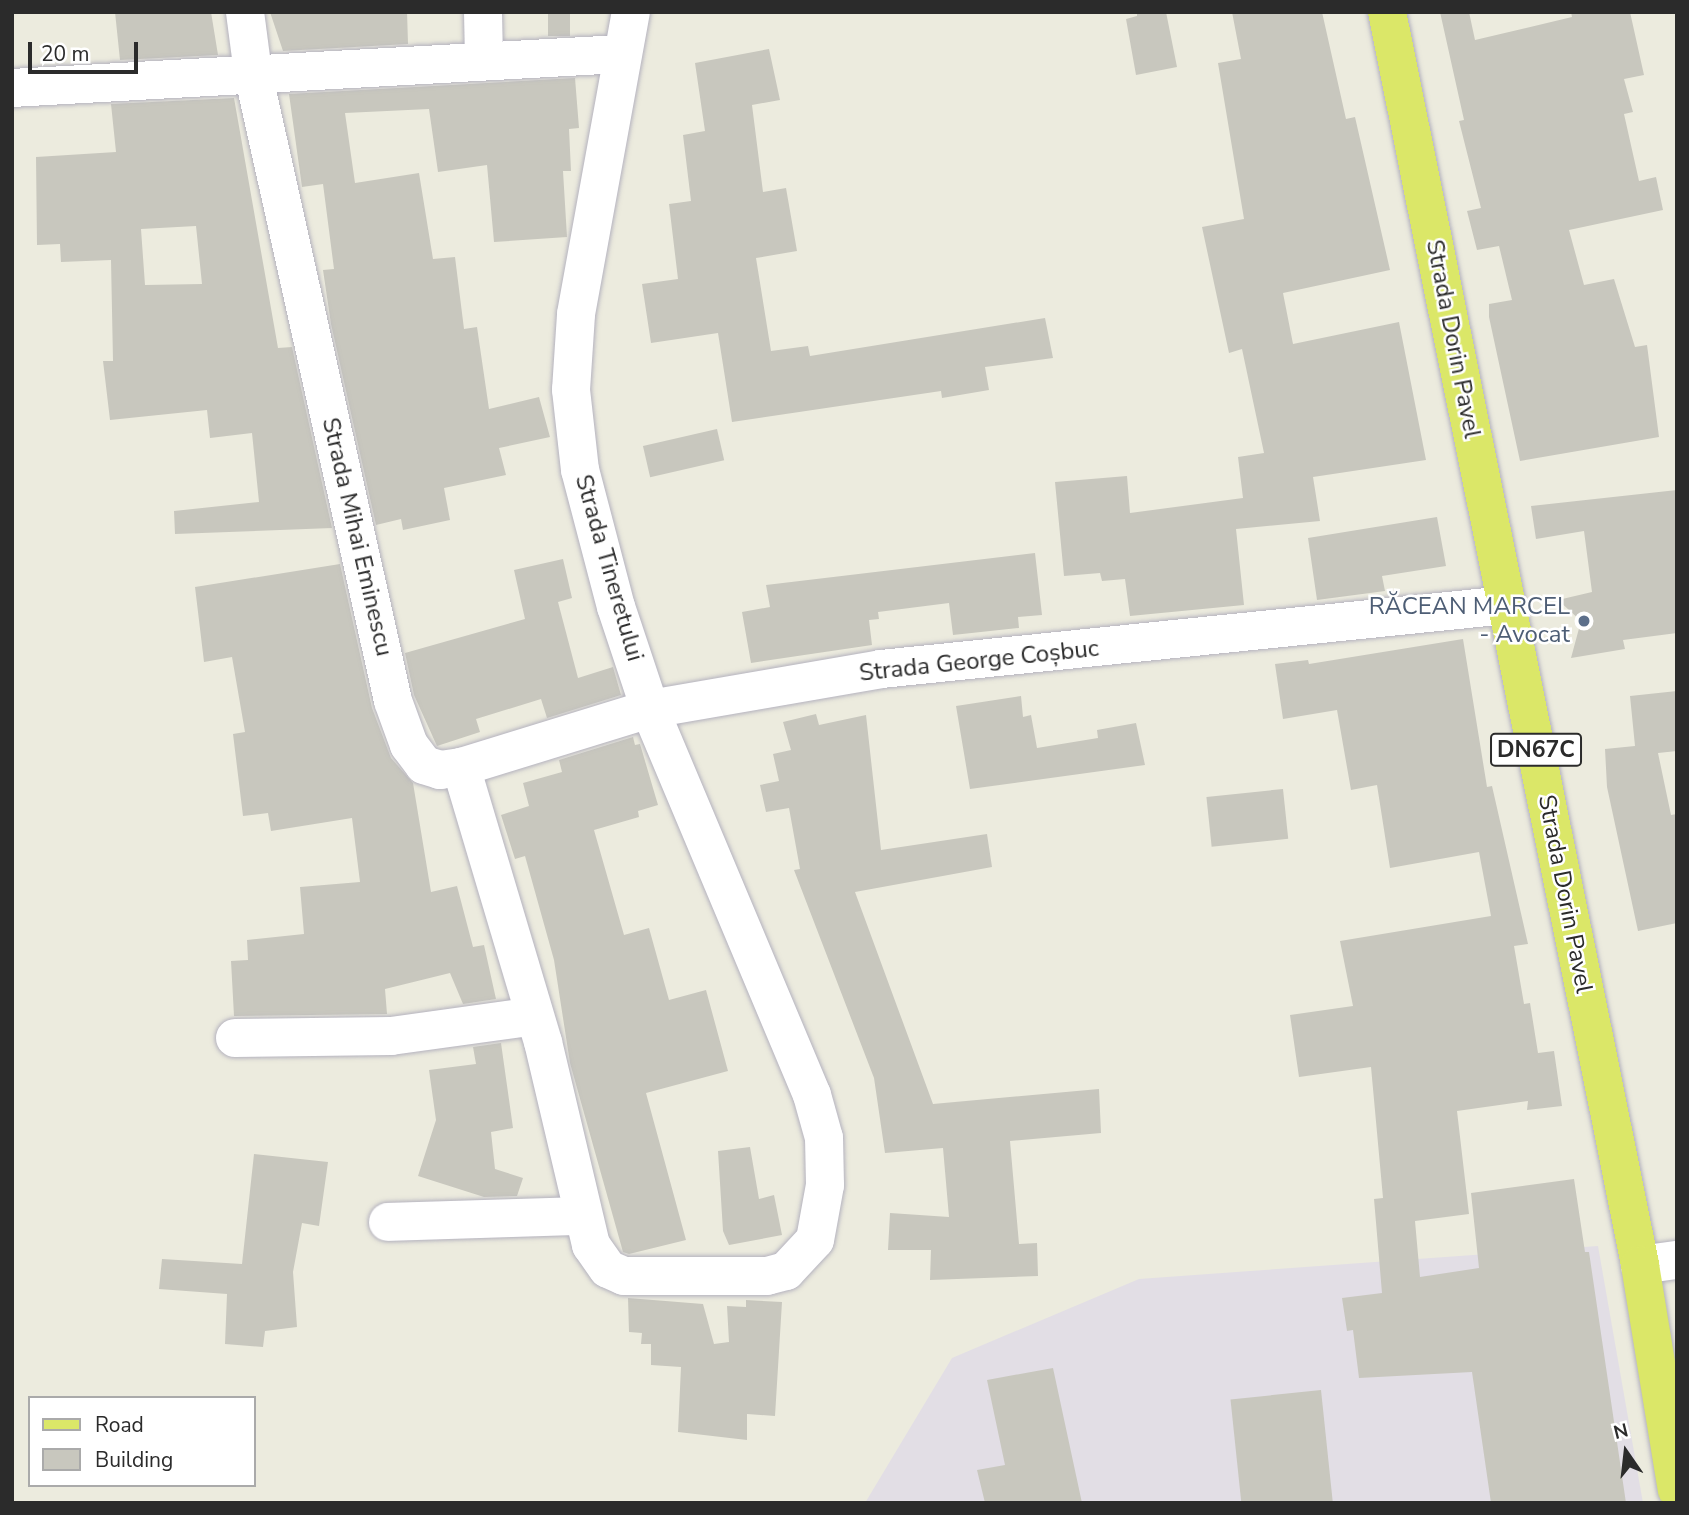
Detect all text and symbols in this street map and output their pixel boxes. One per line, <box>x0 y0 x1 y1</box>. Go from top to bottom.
scale bar <box>32 28 142 72</box>
text: 20 m <box>41 40 90 68</box>
street label: Strada Dorin Pavel <box>1420 237 1486 441</box>
street label: Strada Mihai Eminescu <box>316 415 398 659</box>
street label: Strada Tineretului <box>569 471 649 665</box>
place label: RĂCEAN MARCEL - Avocat <box>1369 593 1570 649</box>
marker: RĂCEAN MARCEL - Avocat <box>1576 613 1592 629</box>
street label: Strada George Coșbuc <box>858 634 1100 688</box>
road number: DN67C <box>1489 730 1583 770</box>
street label: Strada Dorin Pavel <box>1532 792 1598 996</box>
legend <box>28 1396 256 1487</box>
text: Road <box>95 1411 144 1439</box>
north arrow <box>1591 1417 1661 1487</box>
text: N <box>1611 1417 1631 1446</box>
text: Building <box>95 1446 173 1474</box>

